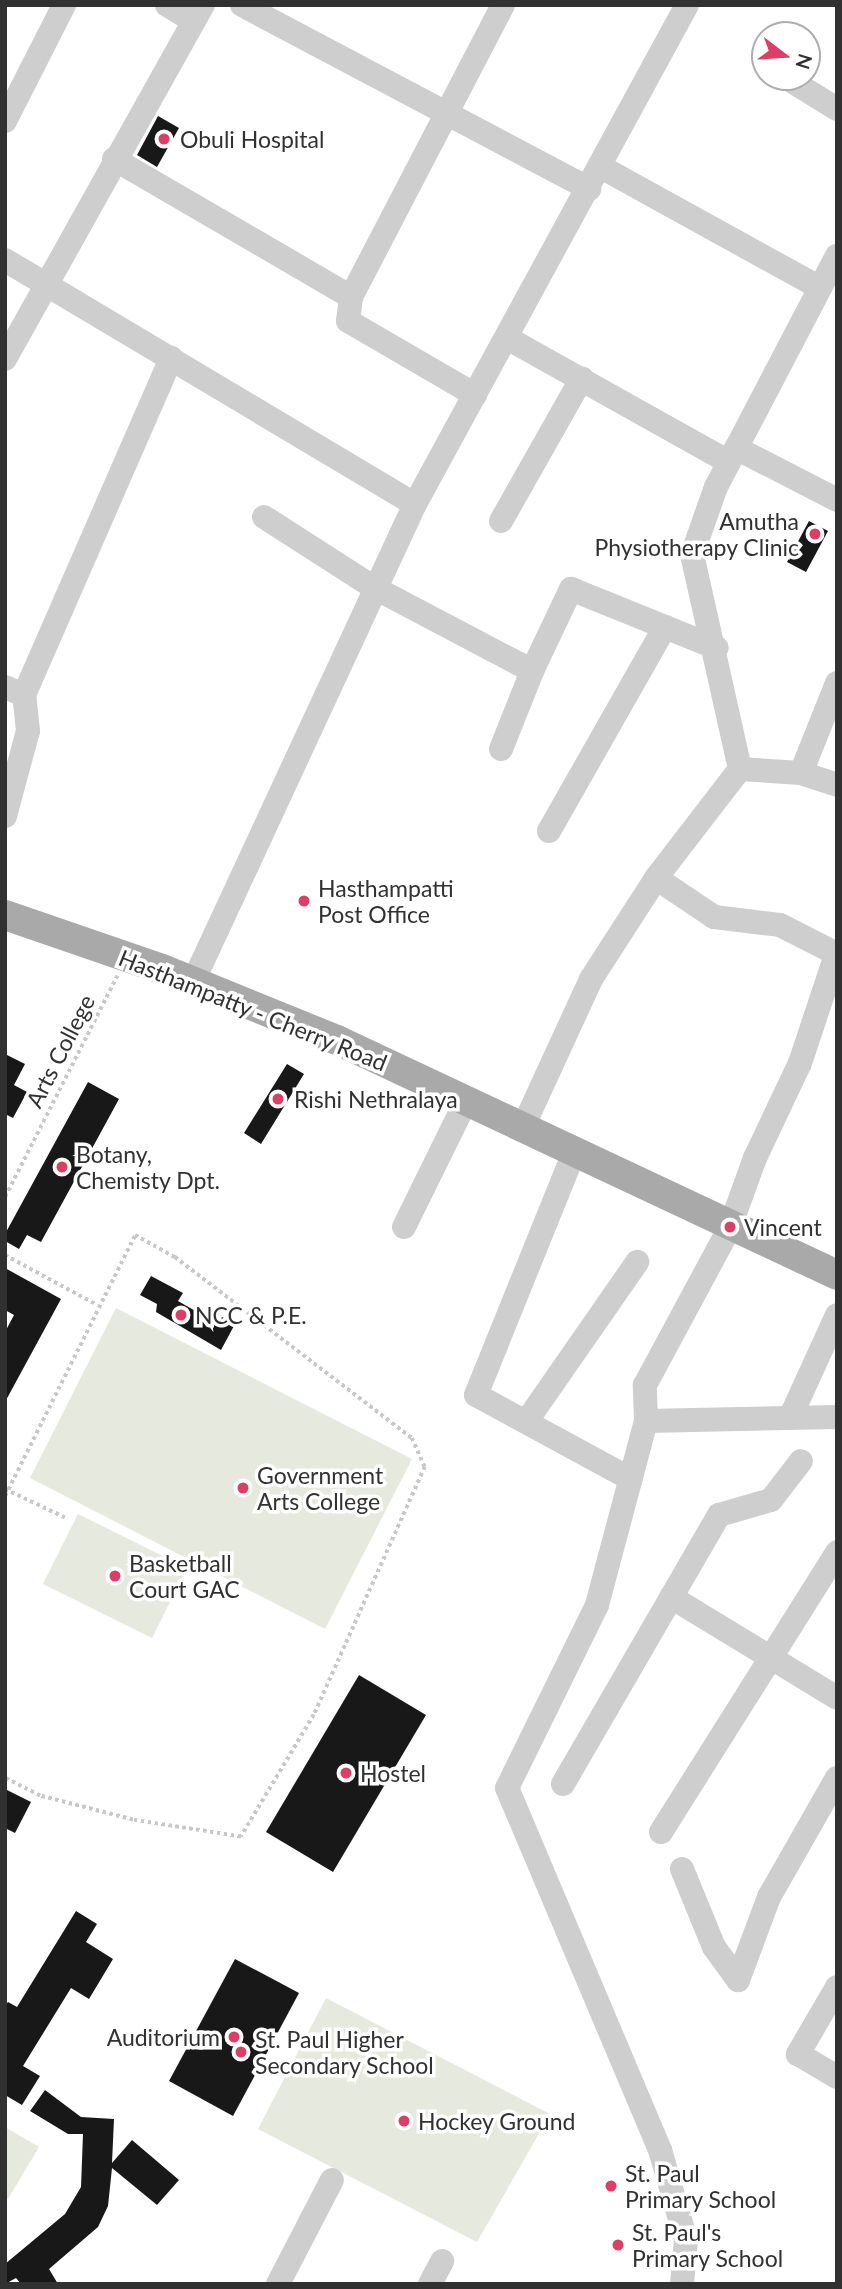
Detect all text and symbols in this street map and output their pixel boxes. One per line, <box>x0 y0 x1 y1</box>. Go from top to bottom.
north arrow <box>751 21 821 91</box>
text: N <box>792 51 818 72</box>
place label: Obuli Hospital <box>180 125 324 153</box>
marker: Obuli Hospital <box>154 129 174 149</box>
place label: Amutha Physiotherapy Clinic <box>594 507 799 561</box>
marker: Amutha Physiotherapy Clinic <box>805 524 825 544</box>
place label: Hasthampatti Post Office <box>318 874 454 928</box>
marker: Hasthampatti Post Office <box>296 893 312 909</box>
street label: Hasthampatty - Cherry Road <box>114 943 392 1077</box>
street label: Arts College <box>20 990 100 1112</box>
place label: Rishi Nethralaya <box>294 1085 458 1113</box>
marker: Rishi Nethralaya <box>268 1089 288 1109</box>
place label: Botany, Chemisty Dpt. <box>76 1140 220 1194</box>
marker: Botany, Chemisty Dpt. <box>54 1159 70 1175</box>
place label: Vincent <box>744 1213 822 1241</box>
marker: Vincent <box>722 1219 738 1235</box>
place label: NCC & P.E. <box>195 1301 307 1329</box>
marker: NCC & P.E. <box>173 1307 189 1323</box>
place label: Government Arts College <box>257 1461 383 1515</box>
marker: Government Arts College <box>235 1480 251 1496</box>
place label: Basketball Court GAC <box>129 1549 240 1603</box>
marker: Basketball Court GAC <box>107 1568 123 1584</box>
place label: Hostel <box>360 1759 426 1787</box>
marker: Hostel <box>338 1765 354 1781</box>
place label: Auditorium <box>107 2023 220 2051</box>
place label: St. Paul Higher Secondary School <box>255 2025 434 2079</box>
marker: Auditorium <box>226 2029 242 2045</box>
marker: St. Paul Higher Secondary School <box>233 2044 249 2060</box>
place label: Hockey Ground <box>418 2107 576 2135</box>
marker: Hockey Ground <box>396 2113 412 2129</box>
place label: St. Paul Primary School <box>625 2159 777 2213</box>
marker: St. Paul Primary School <box>603 2178 619 2194</box>
place label: St. Paul's Primary School <box>632 2218 784 2272</box>
marker: St. Paul's Primary School <box>610 2237 626 2253</box>

